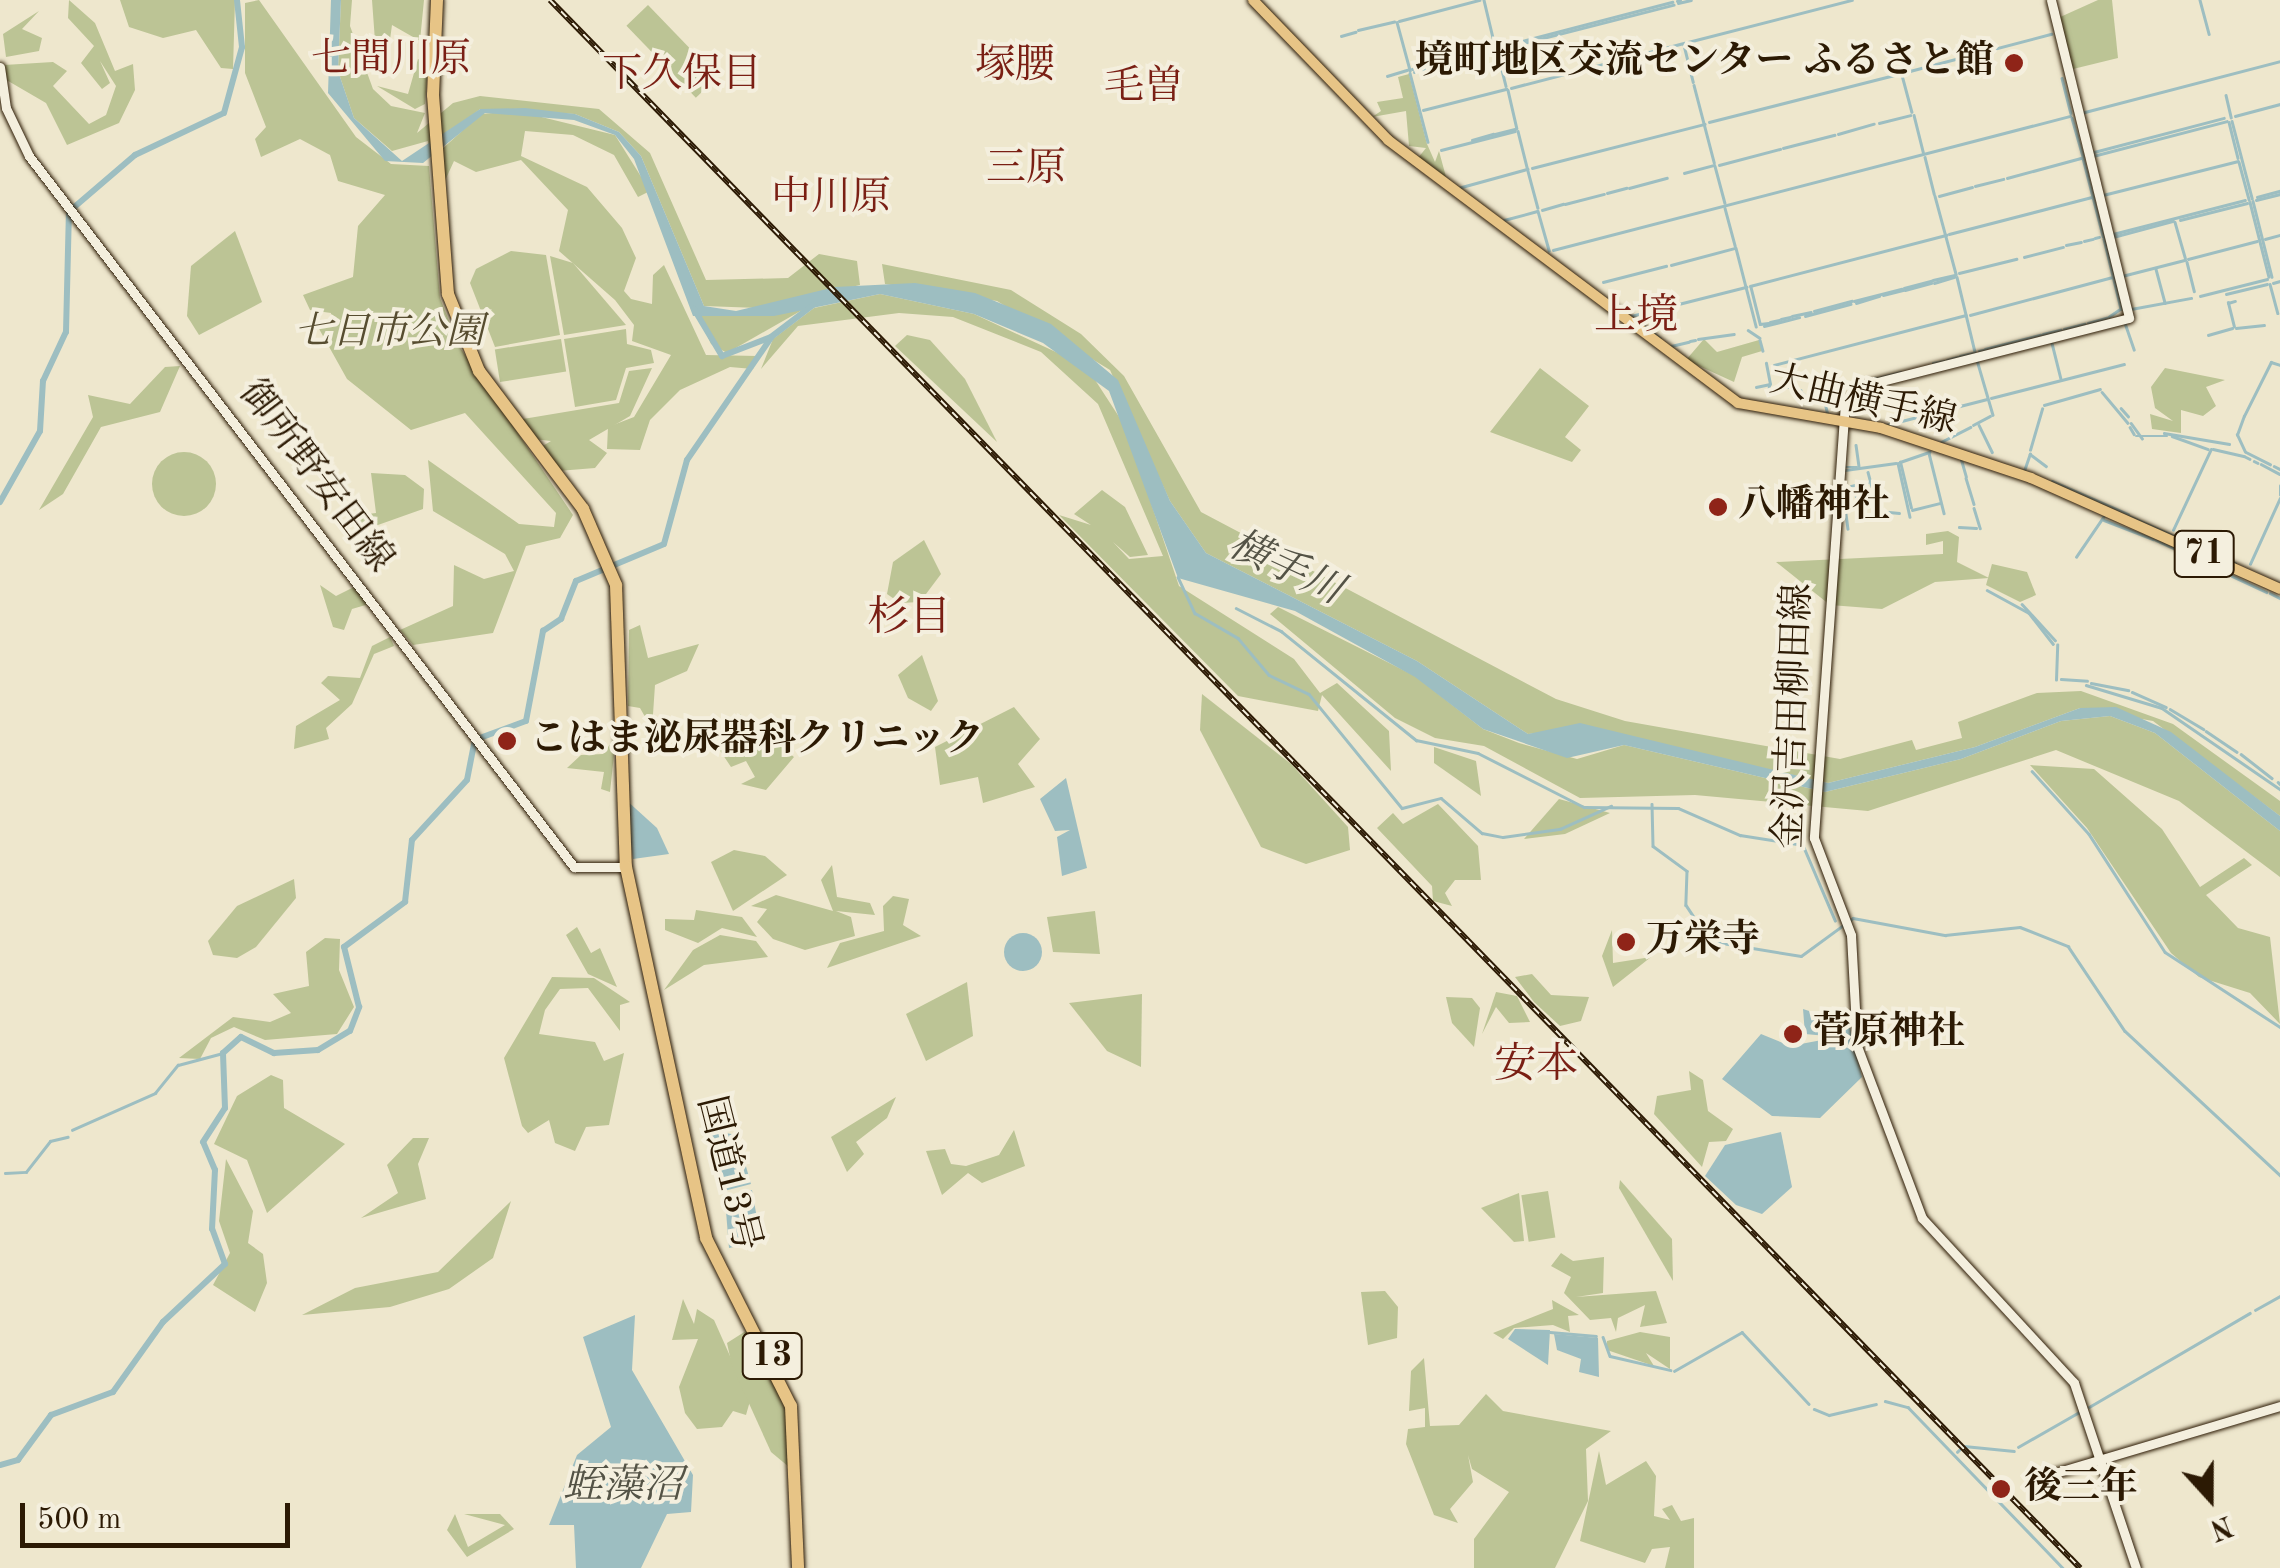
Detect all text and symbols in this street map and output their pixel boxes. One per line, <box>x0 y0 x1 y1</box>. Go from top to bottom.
district label: 七間川原 <box>311 37 471 85</box>
place label: 境町地区交流センター ふるさと館 <box>1413 40 1994 86</box>
district label: 塚腰 <box>975 43 1055 91</box>
district label: 下久保目 <box>602 52 762 100</box>
marker: 境町地区交流センター ふるさと館 <box>2003 52 2025 74</box>
district label: 毛曽 <box>1104 64 1184 112</box>
district label: 三原 <box>986 146 1066 194</box>
district label: 中川原 <box>771 175 891 223</box>
district label: 上境 <box>1594 292 1678 342</box>
park label: 七日市公園 <box>294 311 484 357</box>
street label: 大曲横手線 <box>1765 358 1961 446</box>
street label: 御所野安田線 <box>228 372 402 582</box>
place label: 八幡神社 <box>1738 484 1890 530</box>
marker: 八幡神社 <box>1707 496 1729 518</box>
water label: 横手川 <box>1220 522 1350 616</box>
road number: 71 <box>2172 524 2236 584</box>
street label: 金沢吉田柳田線 <box>1768 582 1822 850</box>
district label: 杉目 <box>867 594 951 644</box>
place label: こはま泌尿器科クリニック <box>530 718 986 764</box>
marker: こはま泌尿器科クリニック <box>494 728 520 754</box>
place label: 万栄寺 <box>1646 919 1760 965</box>
marker: 万栄寺 <box>1615 931 1637 953</box>
place label: 菅原神社 <box>1813 1011 1965 1057</box>
marker: 菅原神社 <box>1782 1023 1804 1045</box>
district label: 安本 <box>1494 1041 1578 1091</box>
street label: 国道13号 <box>686 1092 768 1256</box>
road number: 13 <box>740 1326 804 1386</box>
north arrow <box>2160 1448 2260 1548</box>
water label: 蛭藻沼 <box>563 1463 683 1511</box>
place label: 後三年 <box>2024 1466 2138 1512</box>
marker: 後三年 <box>1988 1476 2014 1502</box>
scale bar <box>25 1483 295 1545</box>
text: 500 m <box>37 1505 121 1535</box>
text: N <box>2206 1509 2236 1543</box>

